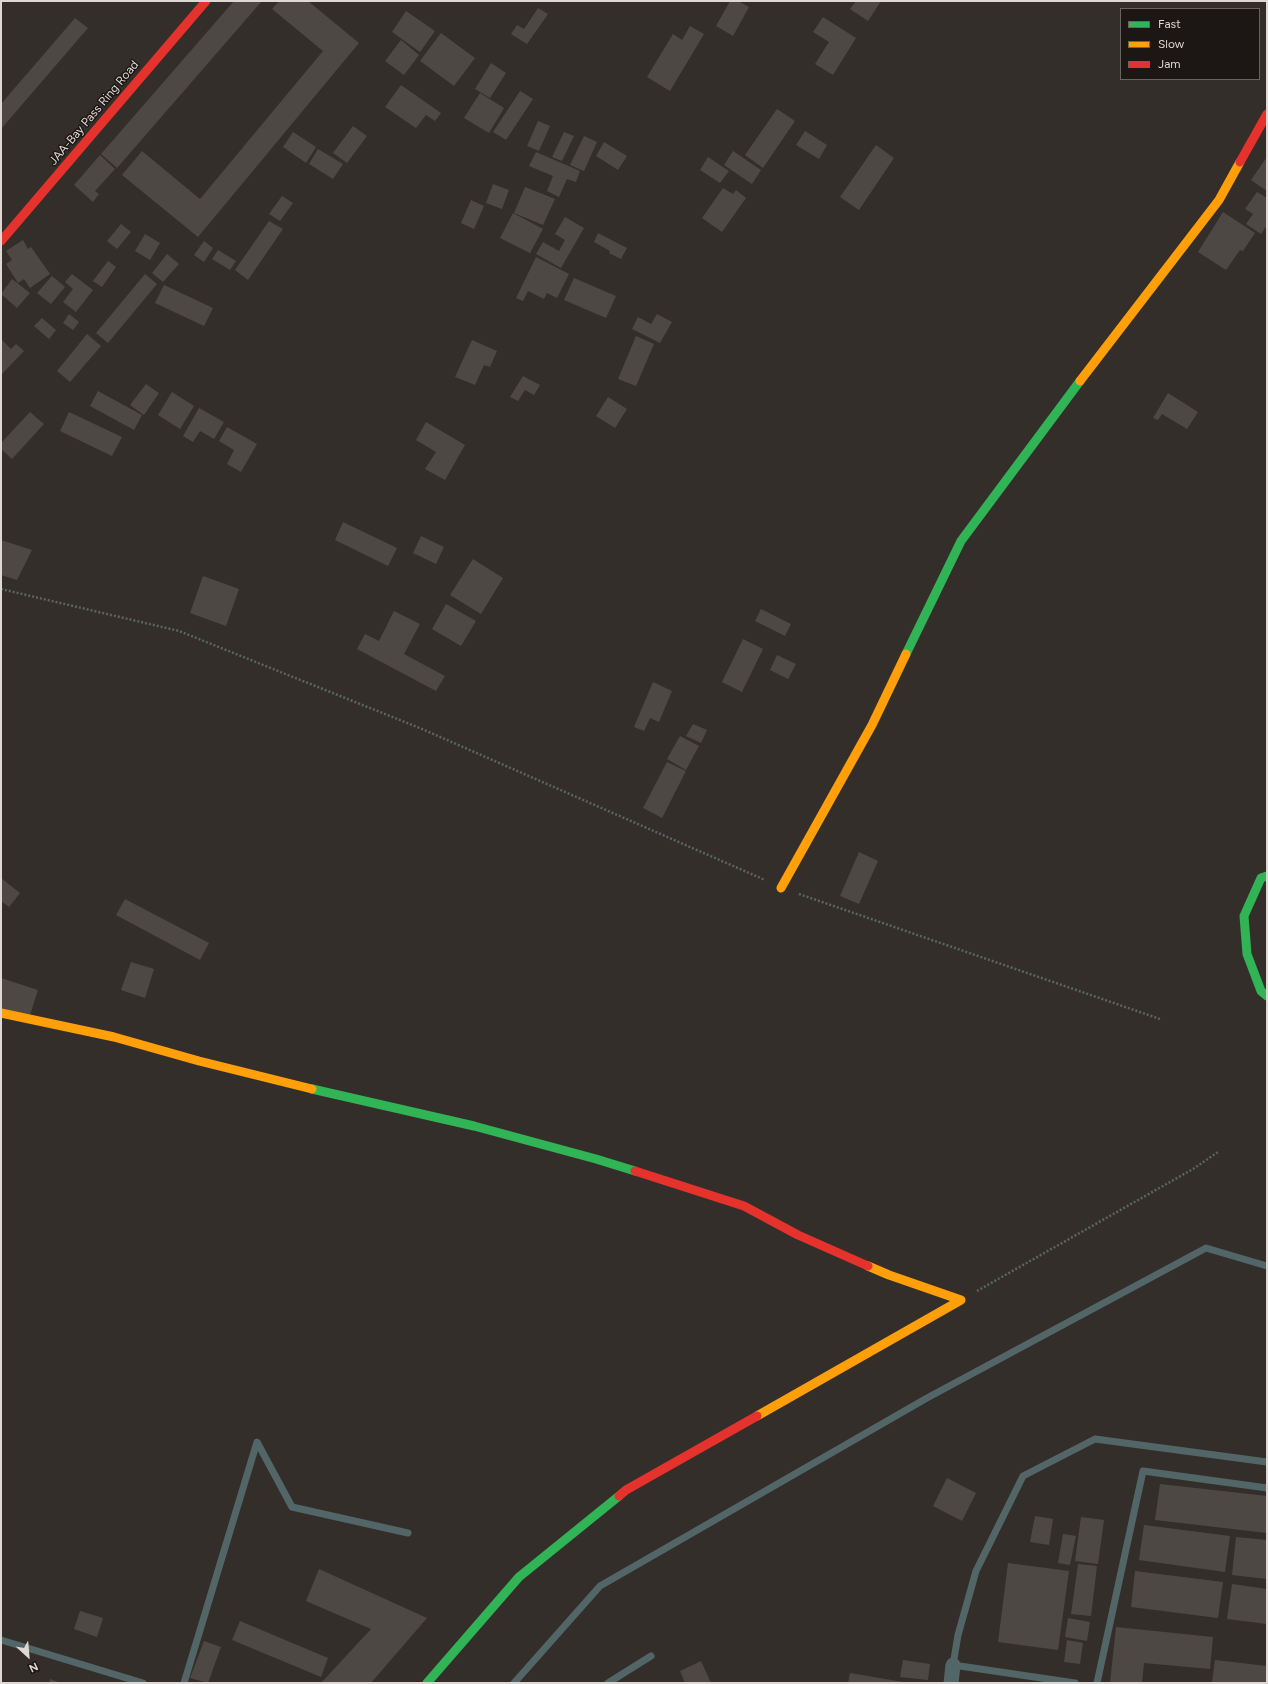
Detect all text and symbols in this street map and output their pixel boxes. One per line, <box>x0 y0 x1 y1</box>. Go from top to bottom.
legend <box>1120 8 1260 80</box>
text: Fast <box>1158 17 1181 31</box>
text: Slow <box>1158 37 1184 51</box>
text: Jam <box>1158 57 1181 71</box>
street label: JAA-Bay Pass Ring Road <box>46 58 142 168</box>
north arrow <box>8 1636 48 1676</box>
text: N <box>27 1660 40 1675</box>

